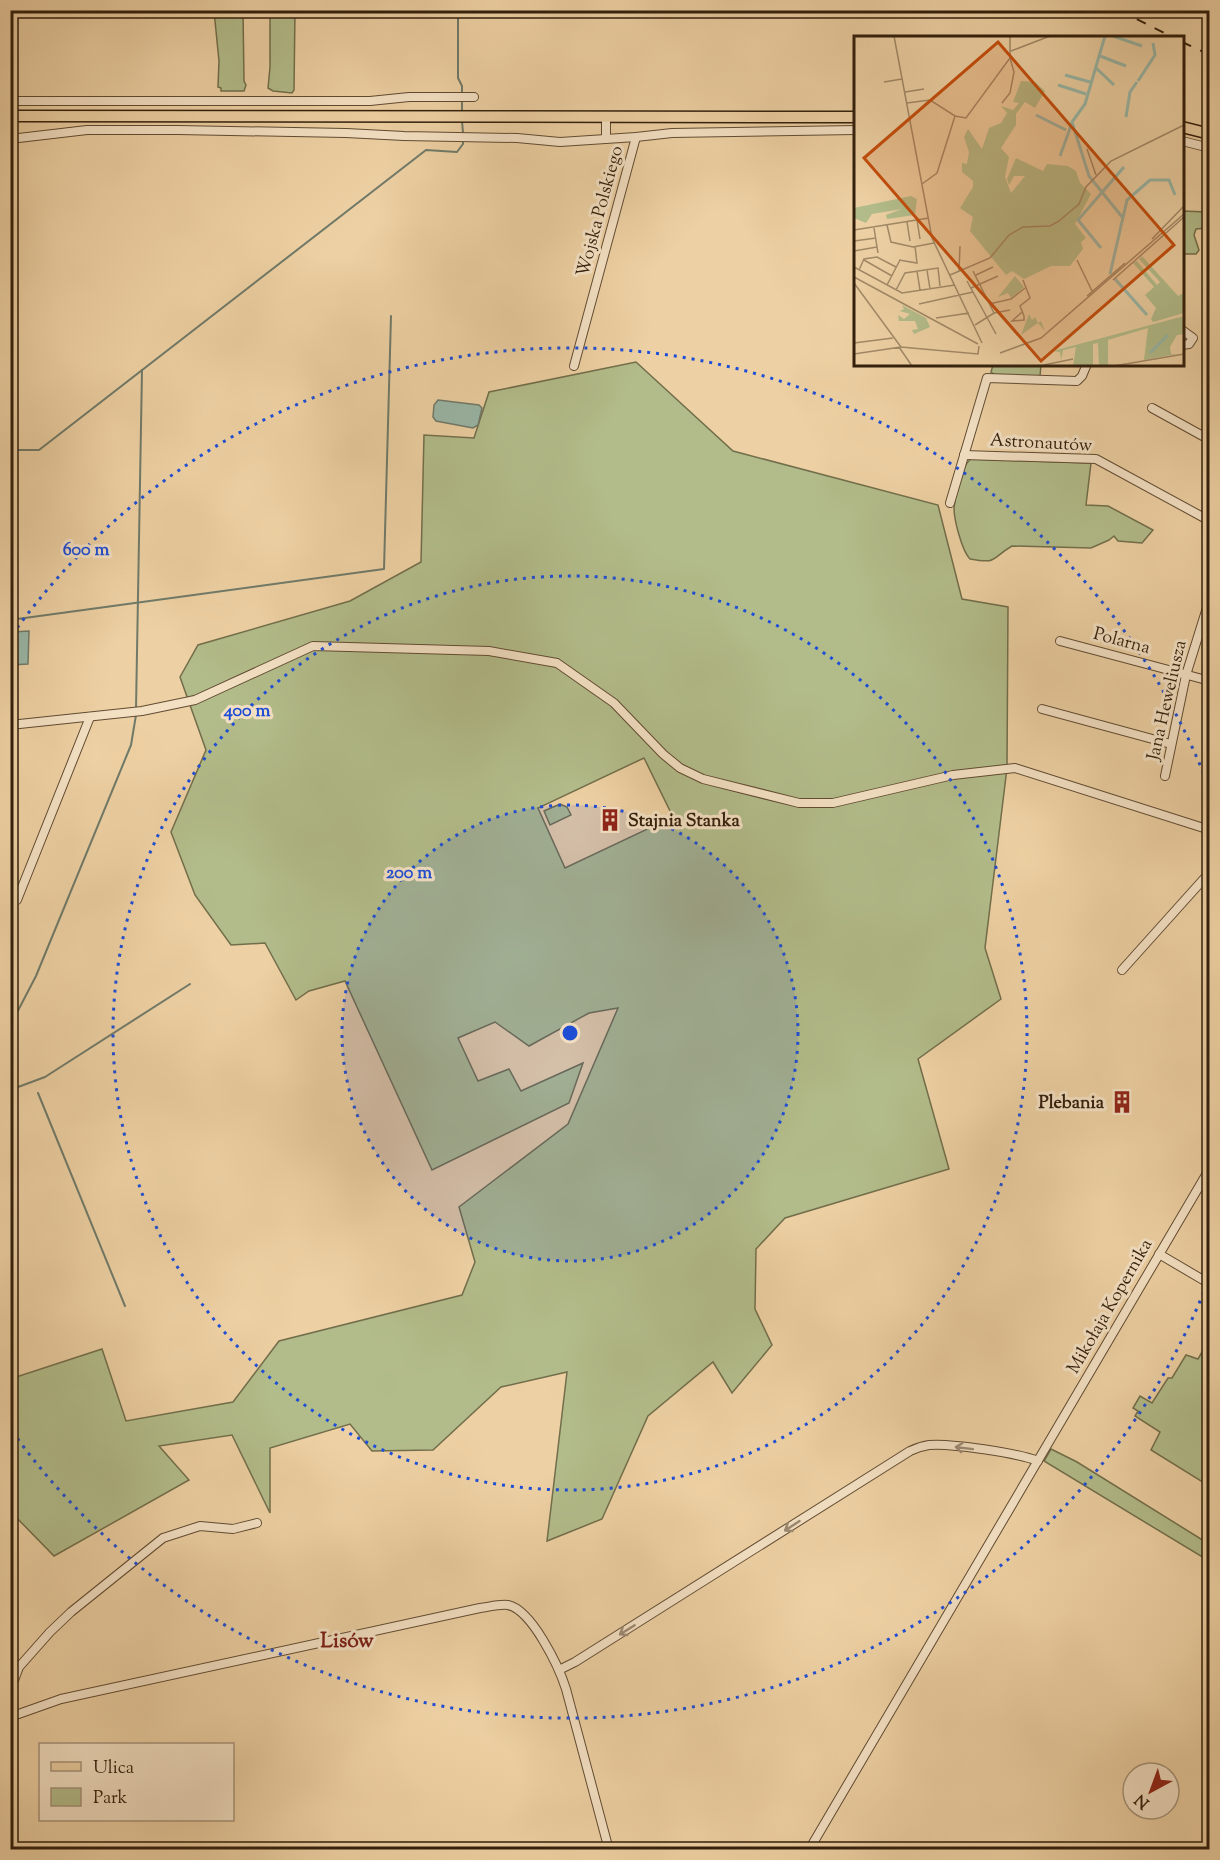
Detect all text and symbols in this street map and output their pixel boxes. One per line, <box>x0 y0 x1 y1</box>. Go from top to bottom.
inset map <box>854 36 1184 366</box>
street label: Wojska Polskiego <box>571 143 631 280</box>
street label: Astronautów <box>989 428 1093 460</box>
text: 600 m <box>63 538 109 564</box>
street label: Polarna <box>1090 622 1153 662</box>
street label: Jana Heweliusza <box>1141 638 1194 764</box>
text: 400 m <box>223 699 270 725</box>
building icon: Stajnia Stanka <box>597 807 623 833</box>
place label: Stajnia Stanka <box>628 809 740 835</box>
text: 200 m <box>386 861 432 887</box>
centre of rings <box>560 1023 580 1043</box>
building icon: Plebania <box>1109 1089 1135 1115</box>
place label: Plebania <box>1039 1091 1105 1117</box>
street label: Mikołaja Kopernika <box>1061 1235 1160 1379</box>
one-way arrow <box>955 1442 975 1453</box>
one-way arrow <box>784 1520 801 1532</box>
one-way arrow <box>619 1624 636 1636</box>
district label: Lisów <box>320 1627 374 1657</box>
legend <box>39 1743 234 1821</box>
text: Ulica <box>93 1756 134 1782</box>
north arrow <box>1121 1761 1181 1821</box>
text: Park <box>93 1786 128 1812</box>
text: N <box>1130 1787 1155 1813</box>

